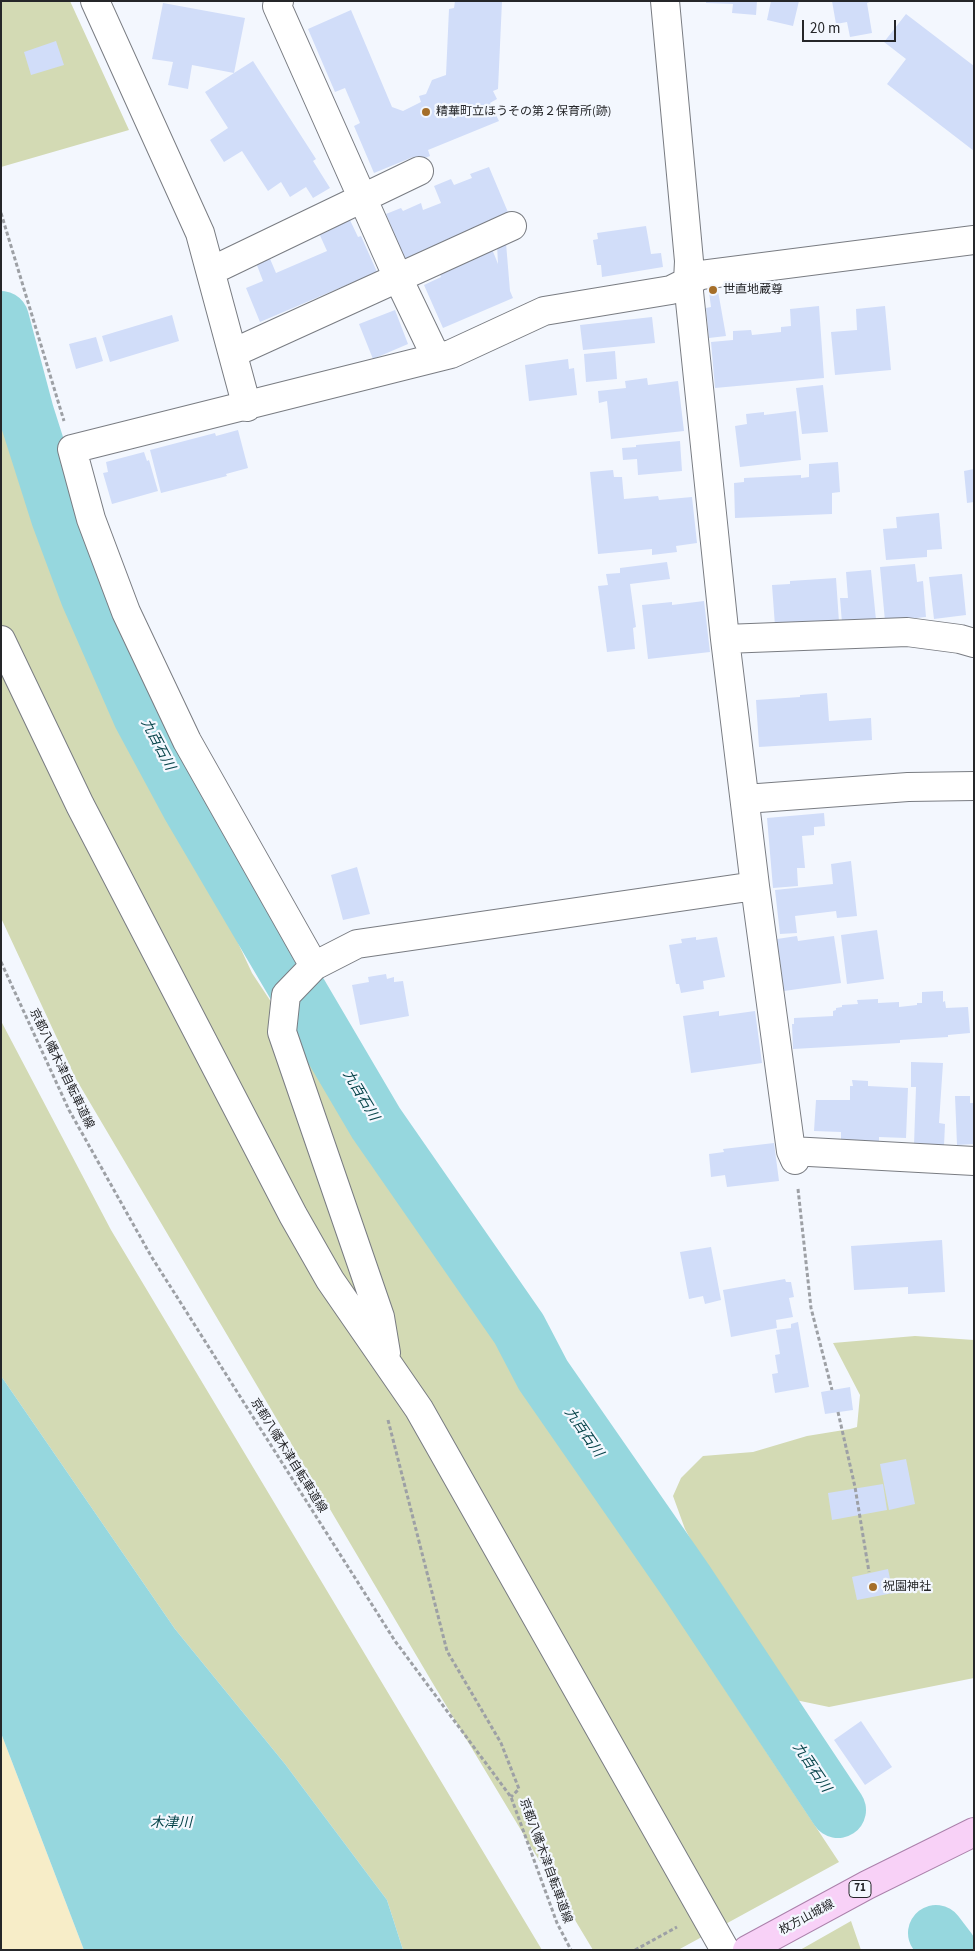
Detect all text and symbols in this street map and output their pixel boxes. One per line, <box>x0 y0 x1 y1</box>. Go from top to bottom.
scale bar <box>805 10 899 42</box>
text: 20 m <box>810 18 840 39</box>
place label: 精華町立ほうその第２保育所(跡) <box>436 105 611 119</box>
marker: 精華町立ほうその第２保育所(跡) <box>420 106 432 118</box>
place label: 世直地蔵尊 <box>723 283 783 297</box>
marker: 世直地蔵尊 <box>707 284 719 296</box>
water label: 九百石川 <box>136 716 178 774</box>
street label: 京都八幡木津自転車道線 <box>26 1007 96 1131</box>
water label: 九百石川 <box>338 1068 382 1124</box>
street label: 京都八幡木津自転車道線 <box>247 1396 329 1516</box>
water label: 九百石川 <box>560 1405 606 1461</box>
place label: 祝園神社 <box>883 1580 931 1594</box>
marker: 祝園神社 <box>867 1581 879 1593</box>
water label: 九百石川 <box>788 1740 834 1796</box>
street label: 京都八幡木津自転車道線 <box>516 1797 574 1925</box>
water label: 木津川 <box>150 1816 192 1832</box>
road number: 71 <box>849 1880 871 1898</box>
street label: 枚方山城線 <box>777 1898 837 1938</box>

